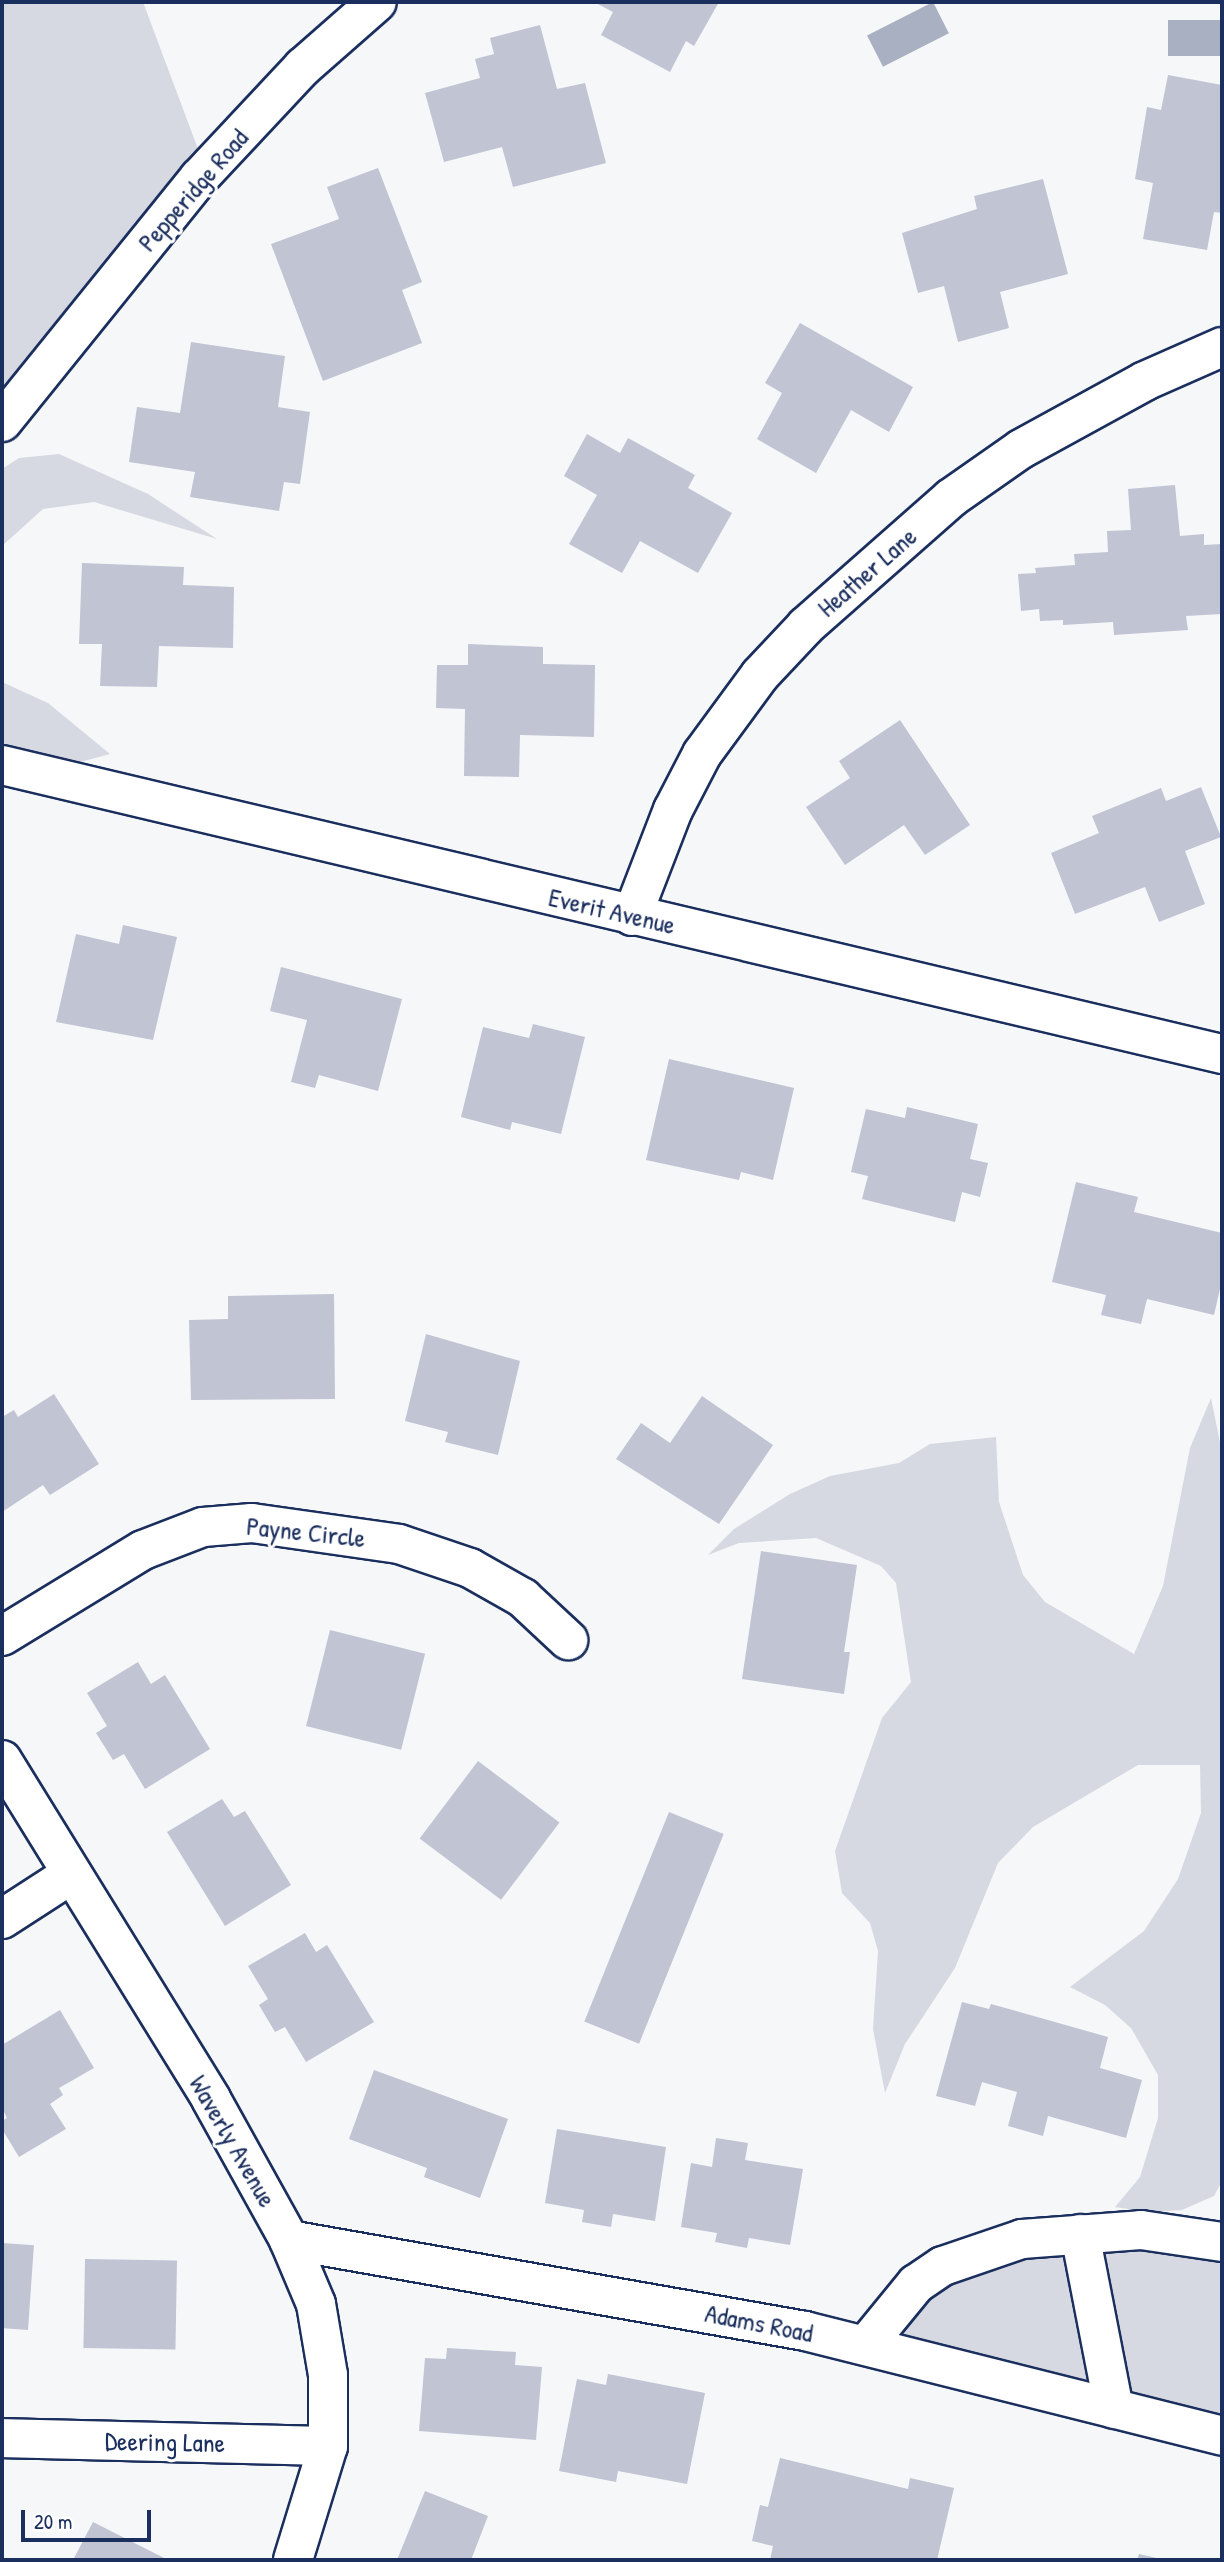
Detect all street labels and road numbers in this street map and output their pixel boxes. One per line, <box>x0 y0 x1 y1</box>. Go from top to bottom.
street label: Pepperidge Road <box>131 122 255 258</box>
street label: Heather Lane <box>811 521 923 623</box>
street label: Everit Avenue <box>546 881 678 941</box>
street label: Payne Circle <box>245 1510 367 1554</box>
street label: Waverly Avenue <box>183 2070 283 2212</box>
street label: Adams Road <box>702 2297 816 2349</box>
street label: Deering Lane <box>105 2425 225 2459</box>

